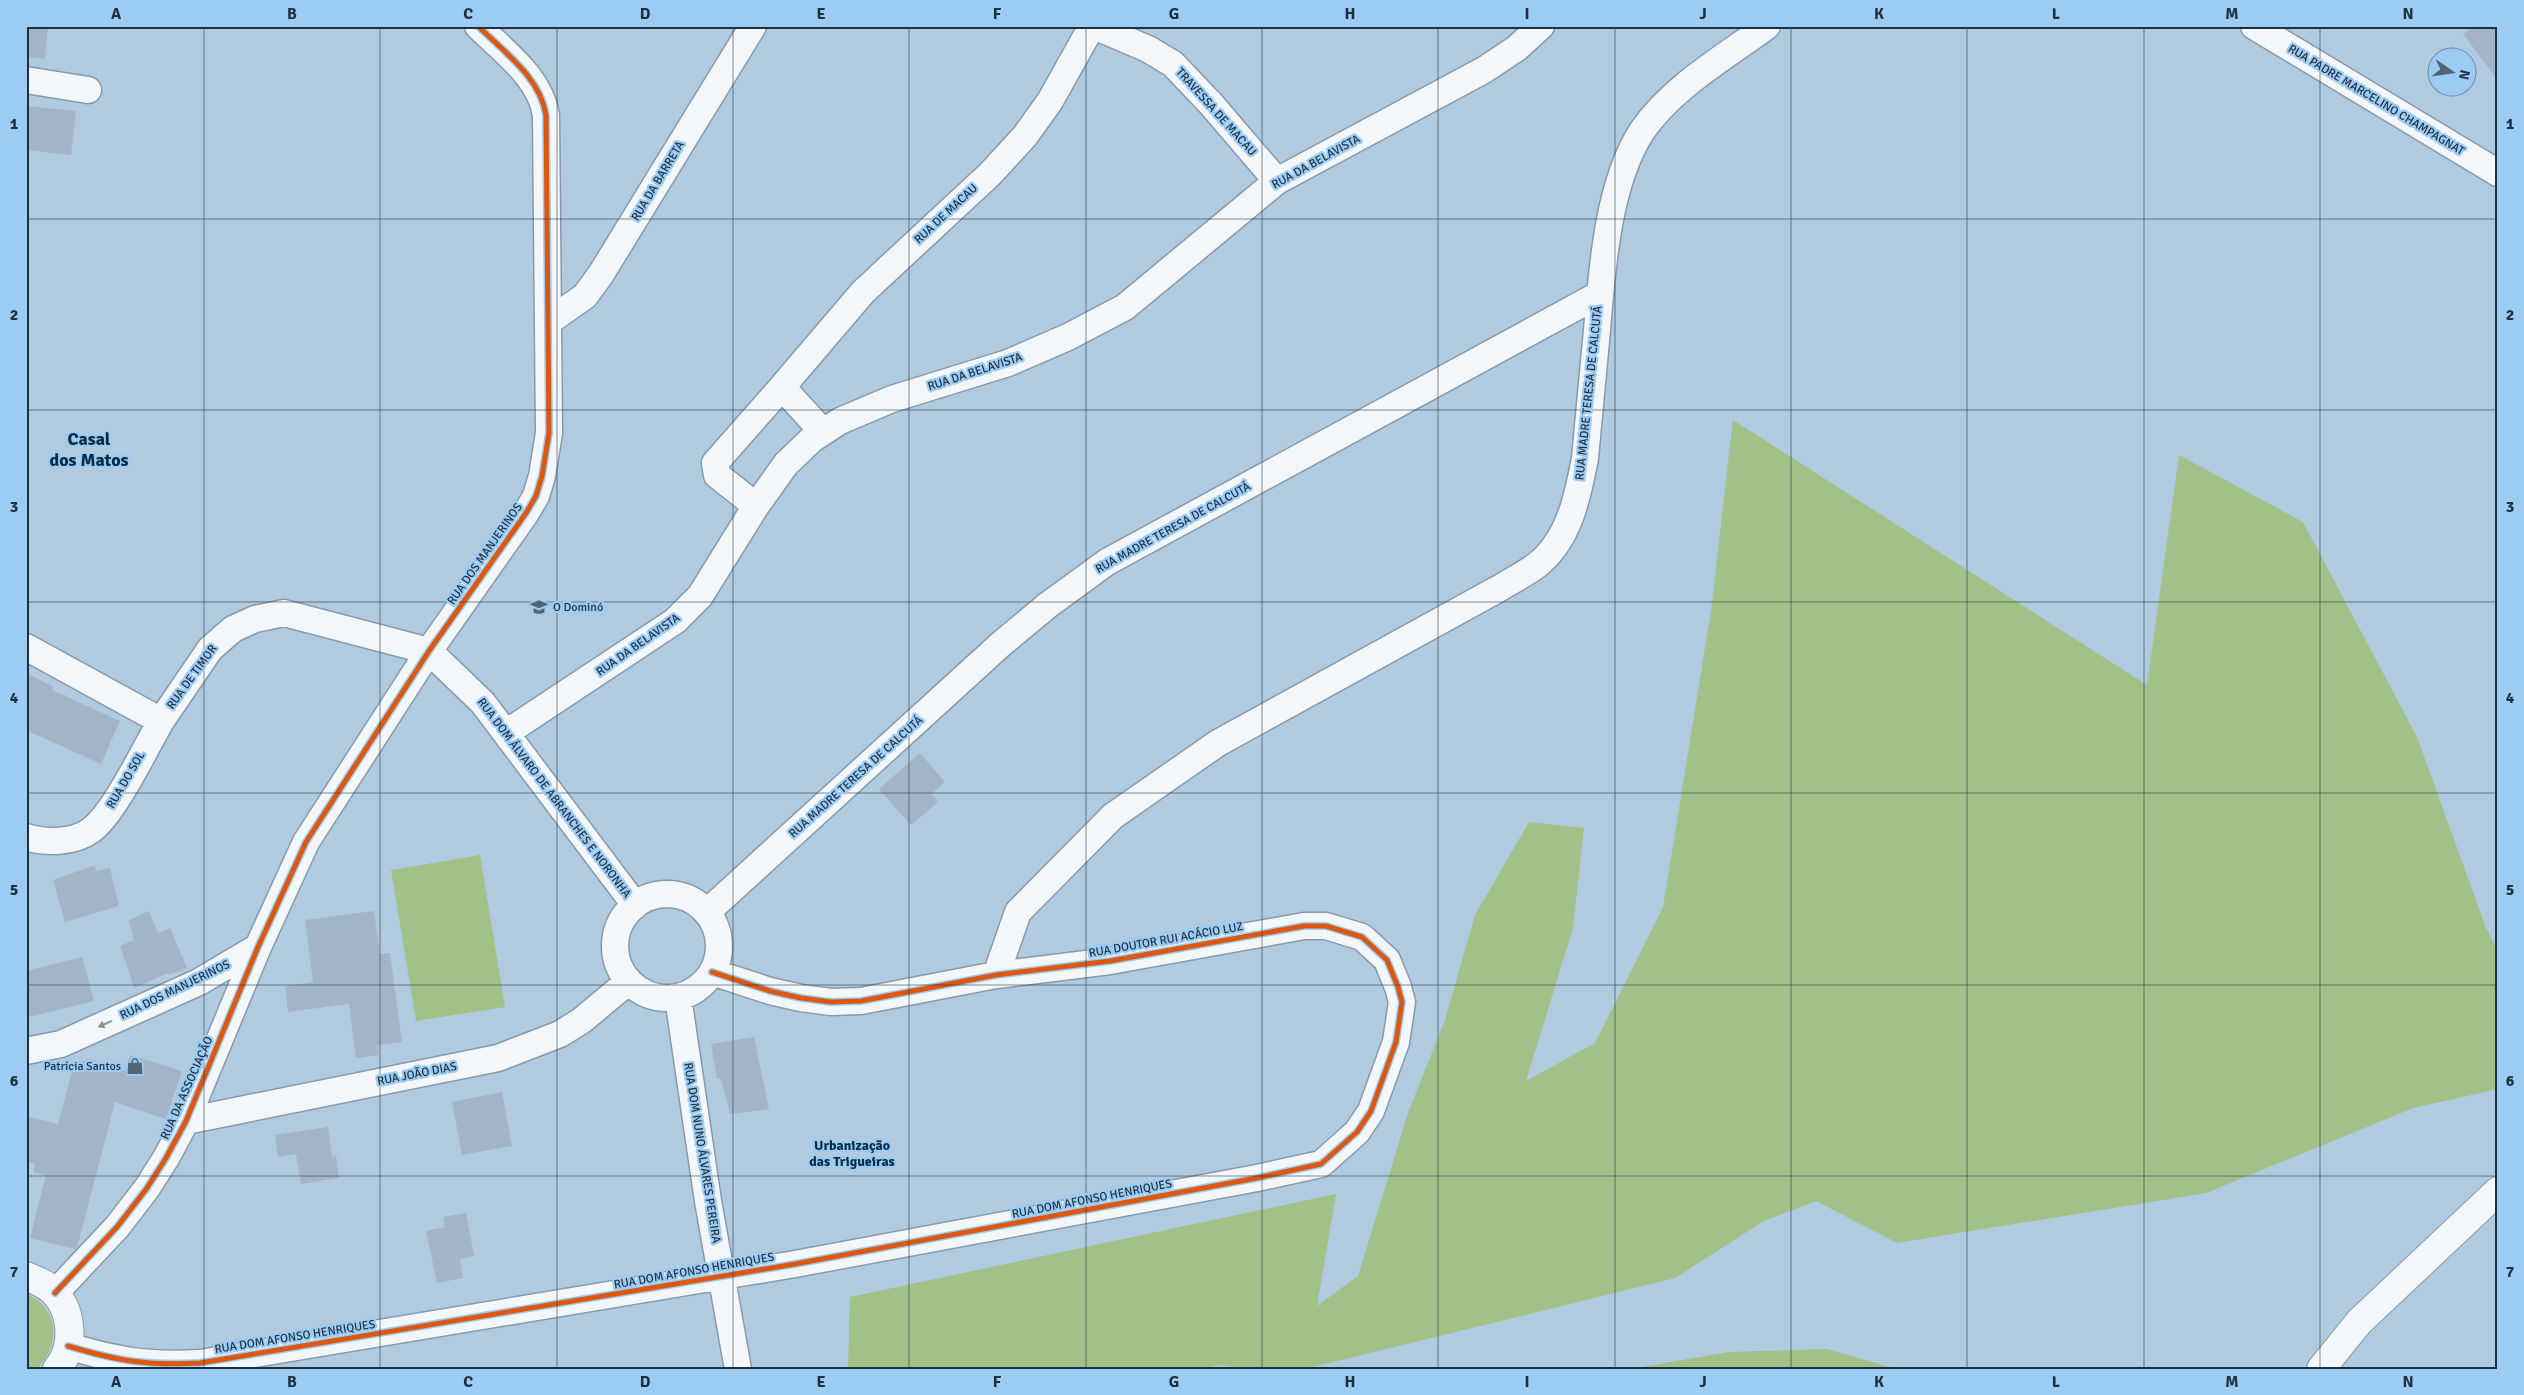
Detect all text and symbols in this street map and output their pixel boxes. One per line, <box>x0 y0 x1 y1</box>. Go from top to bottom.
text: A <box>111 4 122 24</box>
text: B <box>287 4 297 24</box>
text: C <box>463 4 473 24</box>
text: D <box>640 4 651 24</box>
text: E <box>816 4 826 24</box>
text: F <box>993 4 1002 24</box>
text: G <box>1169 4 1179 24</box>
text: H <box>1345 4 1355 24</box>
text: I <box>1524 4 1530 24</box>
text: J <box>1699 4 1707 24</box>
text: K <box>1874 4 1884 24</box>
text: L <box>2052 4 2061 24</box>
text: M <box>2225 4 2239 24</box>
text: N <box>2402 4 2414 24</box>
street label: RUA PADRE MARCELINO CHAMPAGNAT <box>2285 42 2467 158</box>
north arrow <box>2426 48 2476 98</box>
street label: TRAVESSA DE MACAU <box>1173 65 1259 159</box>
text: 1 <box>10 114 19 134</box>
text: 1 <box>2506 114 2515 134</box>
street label: RUA DA BELAVISTA <box>1269 131 1363 192</box>
street label: RUA DA BARRETA <box>628 138 688 224</box>
street label: RUA DE MACAU <box>911 181 981 247</box>
street label: RUA MADRE TERESA DE CALCUTÁ <box>1572 304 1606 481</box>
text: 2 <box>10 305 18 325</box>
text: 2 <box>2506 305 2514 325</box>
street label: RUA DA BELAVISTA <box>926 349 1025 394</box>
district label: Casal dos Matos <box>49 428 129 471</box>
street label: RUA MADRE TERESA DE CALCUTÁ <box>1093 479 1254 577</box>
text: 3 <box>10 497 18 517</box>
text: 3 <box>2506 497 2514 517</box>
street label: RUA DOS MANJERINOS <box>444 500 526 608</box>
school or university icon: O Dominó <box>529 597 549 617</box>
place label: O Dominó <box>553 600 603 615</box>
street label: RUA DA BELAVISTA <box>593 610 683 679</box>
street label: RUA DE TIMOR <box>164 642 220 712</box>
text: 4 <box>10 688 19 708</box>
text: 4 <box>2506 688 2515 708</box>
street label: RUA DOM ÁLVARO DE ABRANCHES E NORONHA <box>474 695 635 901</box>
street label: RUA MADRE TERESA DE CALCUTÁ <box>786 712 927 841</box>
street label: RUA DO SOL <box>104 749 148 811</box>
text: 5 <box>10 880 18 900</box>
text: 5 <box>2506 880 2514 900</box>
street label: RUA DOUTOR RUI ACÁCIO LUZ <box>1088 919 1245 961</box>
street label: RUA DOS MANJERINOS <box>118 957 233 1023</box>
one-way arrow <box>98 1020 112 1028</box>
street label: RUA DA ASSOCIAÇÃO <box>158 1034 217 1142</box>
shop icon: Patrícia Santos <box>125 1056 145 1076</box>
place label: Patrícia Santos <box>44 1059 121 1074</box>
street label: RUA JOÃO DIAS <box>376 1059 458 1089</box>
street label: RUA DOM NUNO ÁLVARES PEREIRA <box>680 1062 724 1245</box>
text: 6 <box>10 1071 19 1091</box>
text: 6 <box>2506 1071 2515 1091</box>
district label: Urbanização das Trigueiras <box>809 1137 895 1170</box>
street label: RUA DOM AFONSO HENRIQUES <box>1011 1176 1174 1222</box>
street label: RUA DOM AFONSO HENRIQUES <box>613 1249 776 1293</box>
text: 7 <box>10 1262 19 1282</box>
text: 7 <box>2506 1262 2515 1282</box>
street label: RUA DOM AFONSO HENRIQUES <box>213 1317 377 1357</box>
text: A <box>111 1372 122 1392</box>
text: B <box>287 1372 297 1392</box>
text: C <box>463 1372 473 1392</box>
text: D <box>640 1372 651 1392</box>
text: E <box>816 1372 826 1392</box>
text: F <box>993 1372 1002 1392</box>
text: G <box>1169 1372 1179 1392</box>
text: H <box>1345 1372 1355 1392</box>
text: I <box>1524 1372 1530 1392</box>
text: J <box>1699 1372 1707 1392</box>
text: K <box>1874 1372 1884 1392</box>
text: L <box>2052 1372 2061 1392</box>
text: M <box>2225 1372 2239 1392</box>
text: N <box>2402 1372 2414 1392</box>

